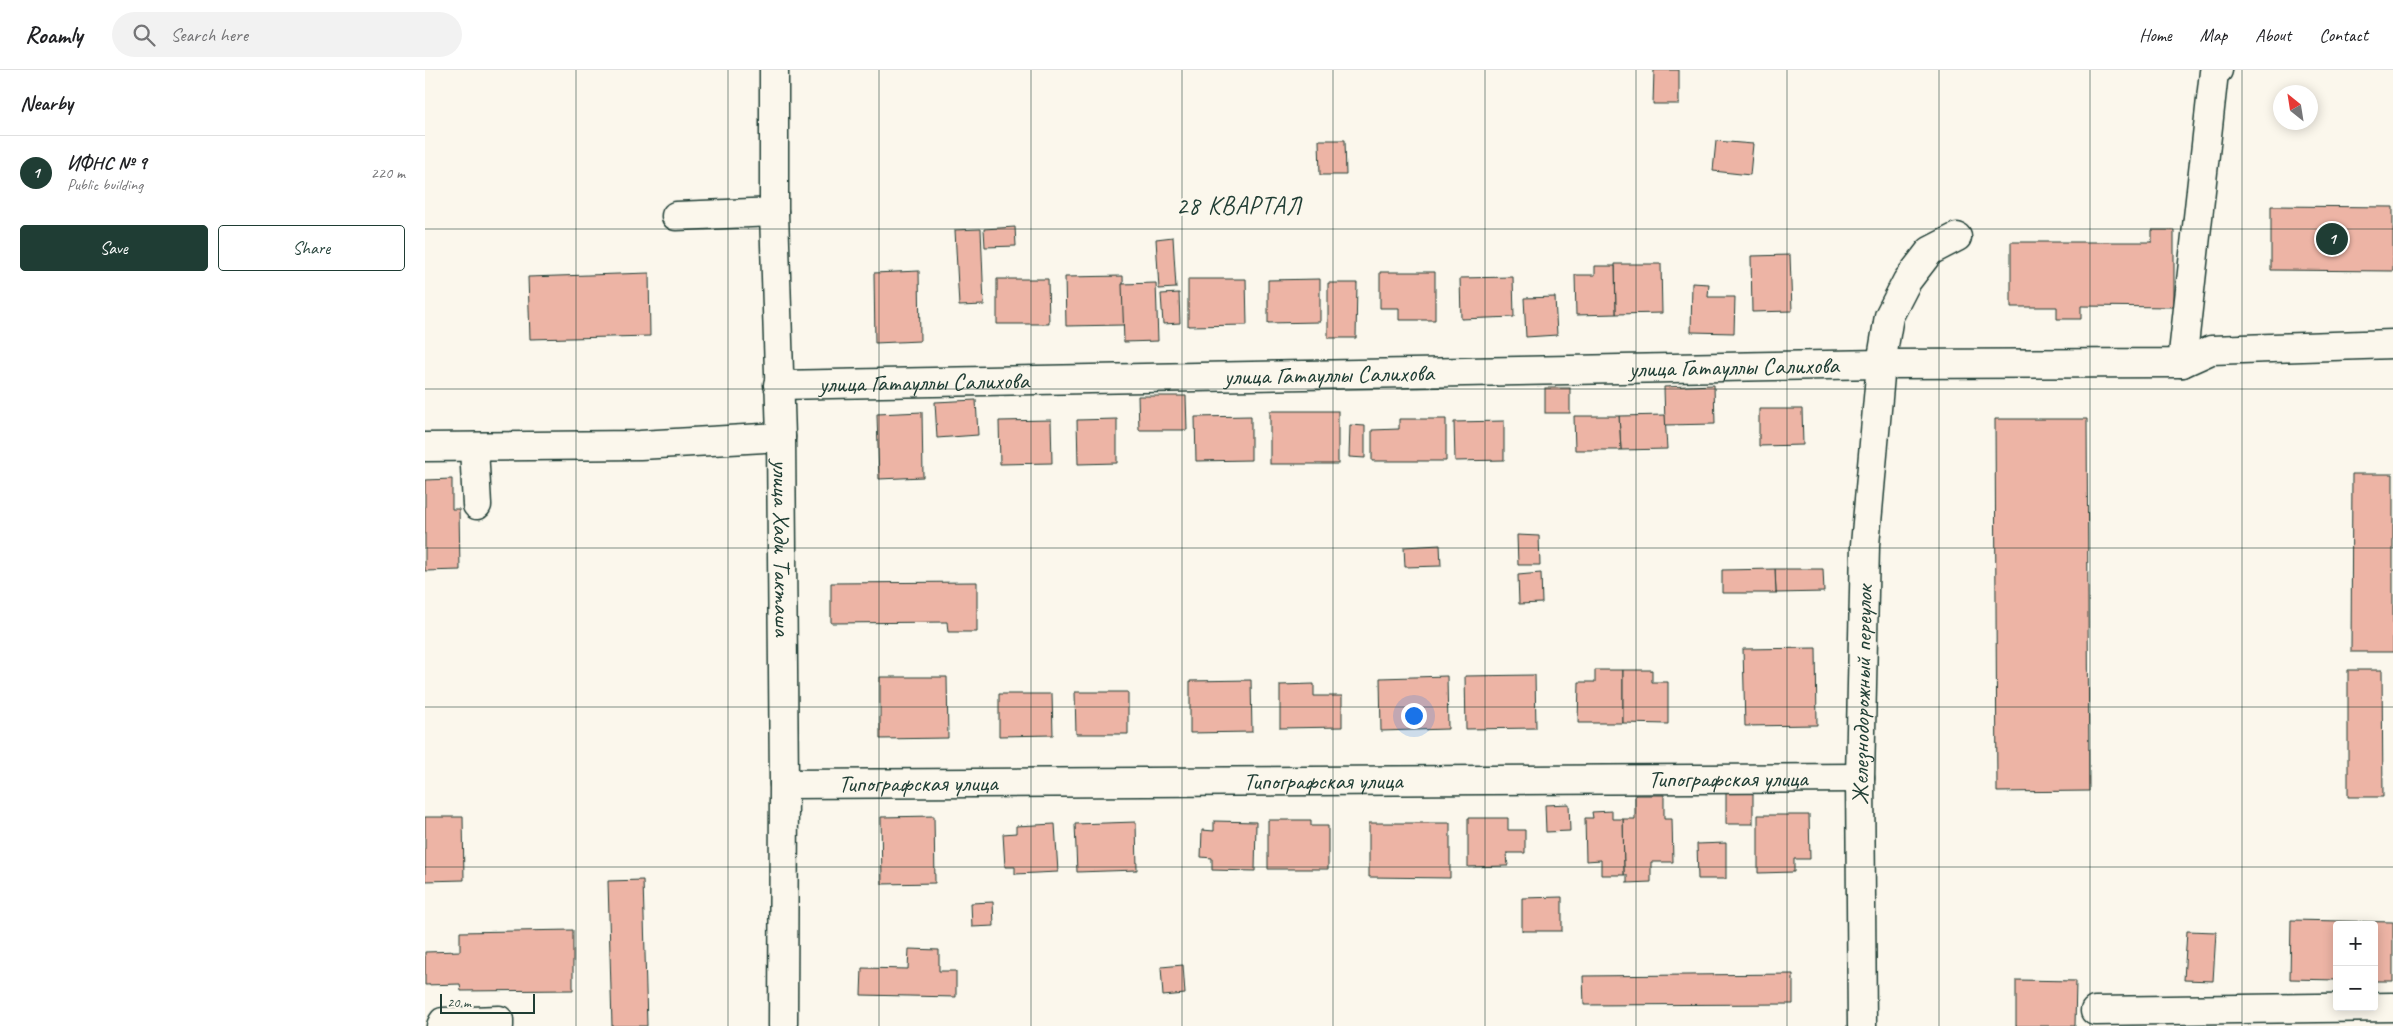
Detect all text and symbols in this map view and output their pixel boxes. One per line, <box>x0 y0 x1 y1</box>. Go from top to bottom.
search box <box>112 12 462 57</box>
text: Roamly <box>25 20 82 50</box>
icon: search <box>130 21 158 49</box>
text: Search here <box>170 23 248 47</box>
text: Home <box>2139 24 2172 46</box>
text: Map <box>2200 24 2227 46</box>
text: About <box>2255 24 2291 46</box>
text: Contact <box>2319 24 2368 46</box>
north arrow <box>2273 85 2318 130</box>
text: Nearby <box>20 90 73 116</box>
text: ИФНС № 9 <box>67 151 147 175</box>
text: 1 <box>32 163 40 183</box>
text: 220 m <box>371 163 405 183</box>
text: Public building <box>67 175 143 195</box>
district label: 28 КВАРТАЛ <box>1176 190 1303 222</box>
pin: 1 <box>2316 220 2348 258</box>
button: Save <box>20 225 208 271</box>
button: Share <box>218 225 405 271</box>
street label: улица Гатауллы Салихова <box>1627 350 1841 384</box>
street label: улица Гатауллы Салихова <box>1222 357 1436 392</box>
street label: улица Гатауллы Салихова <box>817 365 1031 399</box>
street label: улица Хади Такташа <box>766 457 798 638</box>
street label: Железнодорожный переулок <box>1845 583 1879 805</box>
your location <box>1401 703 1427 729</box>
street label: Типографская улица <box>1648 763 1809 794</box>
street label: Типографская улица <box>1243 766 1404 796</box>
street label: Типографская улица <box>838 768 999 799</box>
map controls <box>2333 921 2378 1011</box>
button: + <box>2333 921 2378 966</box>
button: − <box>2333 966 2378 1011</box>
scale bar <box>440 991 535 1014</box>
text: 20 m <box>447 994 471 1011</box>

